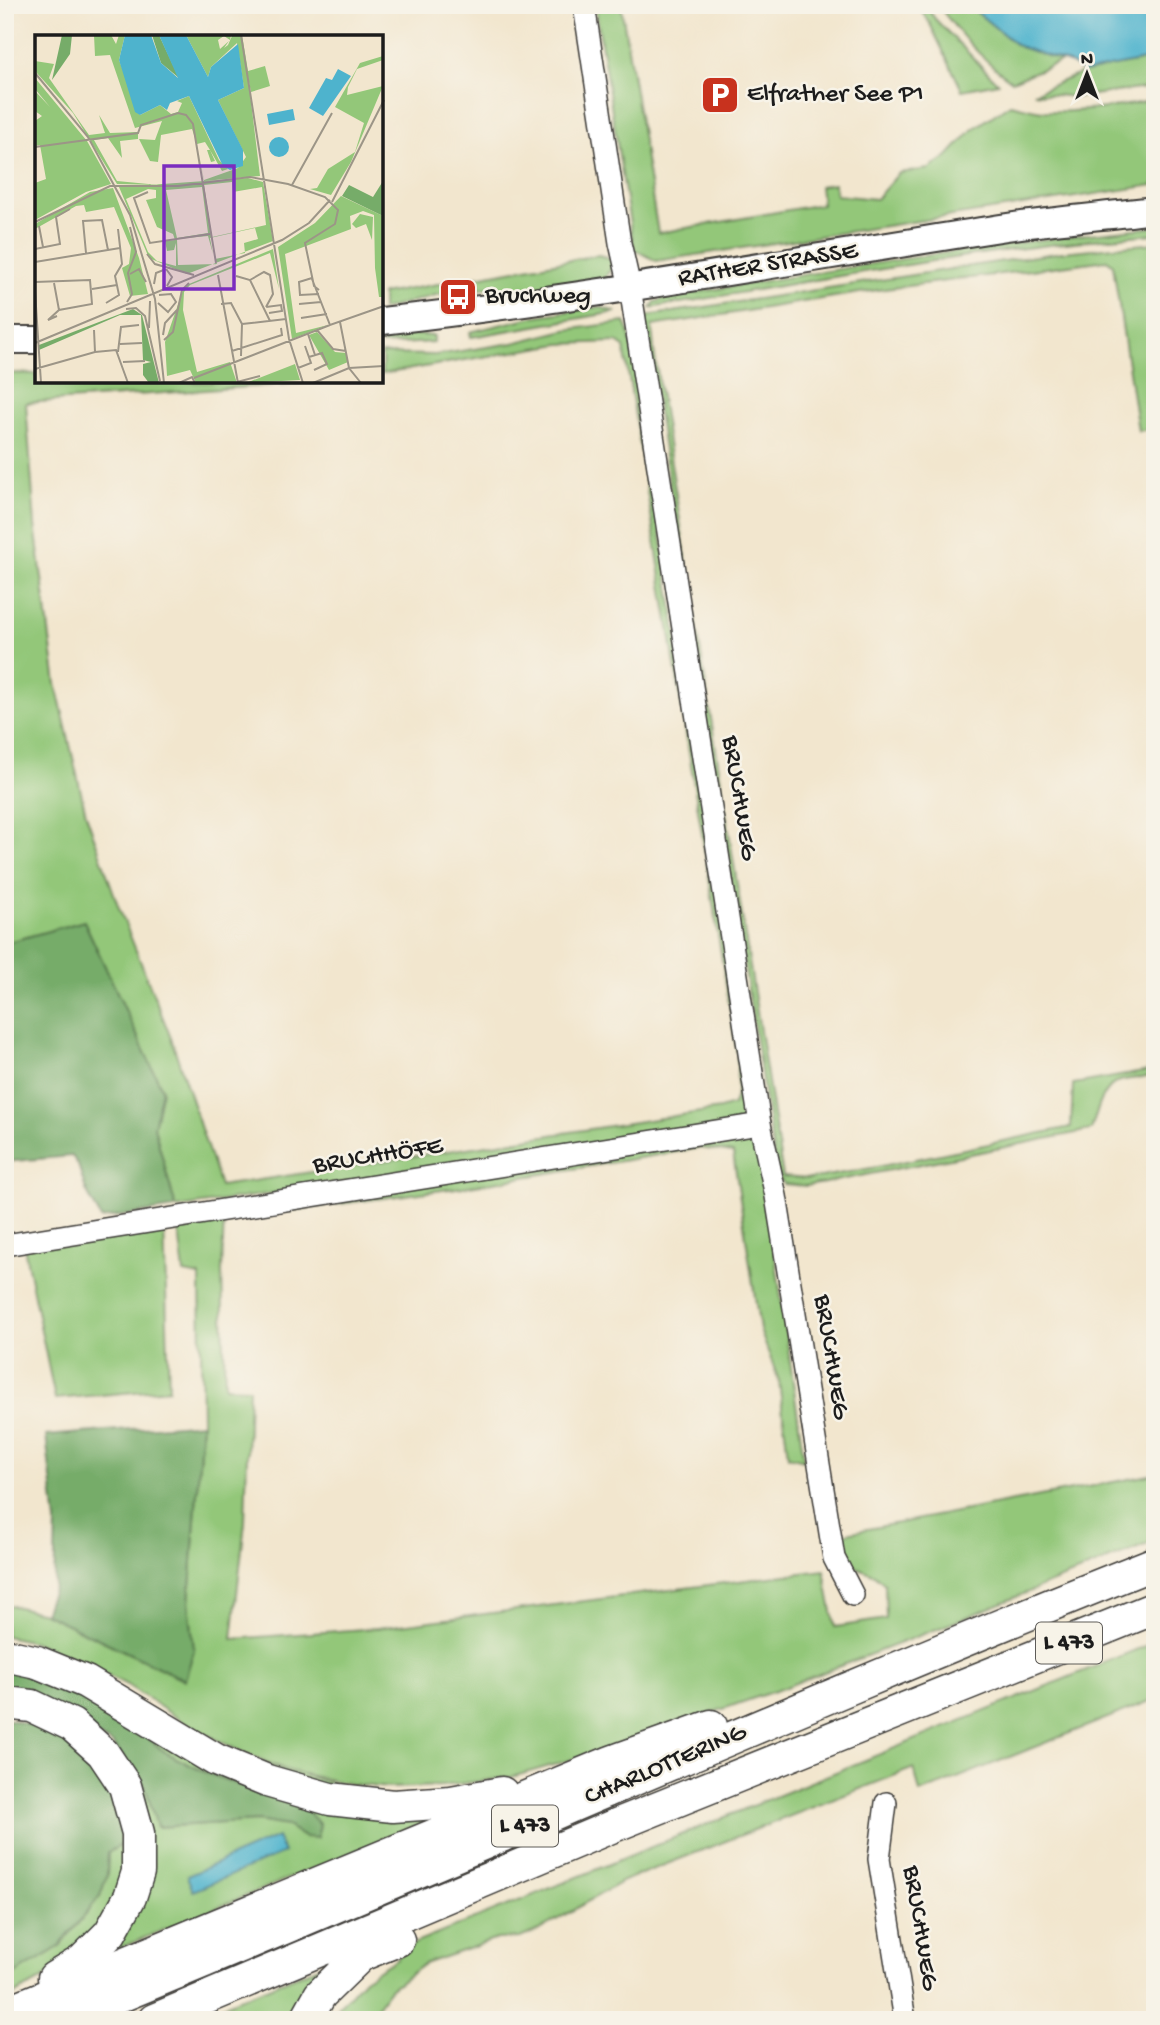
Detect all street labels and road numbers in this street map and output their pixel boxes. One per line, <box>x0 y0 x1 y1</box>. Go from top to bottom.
street label: RATHER STRASSE <box>676 236 861 295</box>
street label: BRUCHWEG <box>713 733 763 864</box>
street label: BRUCHHÖFE <box>310 1131 446 1183</box>
street label: BRUCHWEG <box>805 1292 855 1423</box>
road number: L 473 <box>1036 1623 1102 1664</box>
street label: CHARLOTTERING <box>581 1717 753 1814</box>
road number: L 473 <box>492 1805 558 1846</box>
street label: BRUCHWEG <box>894 1863 944 1994</box>

